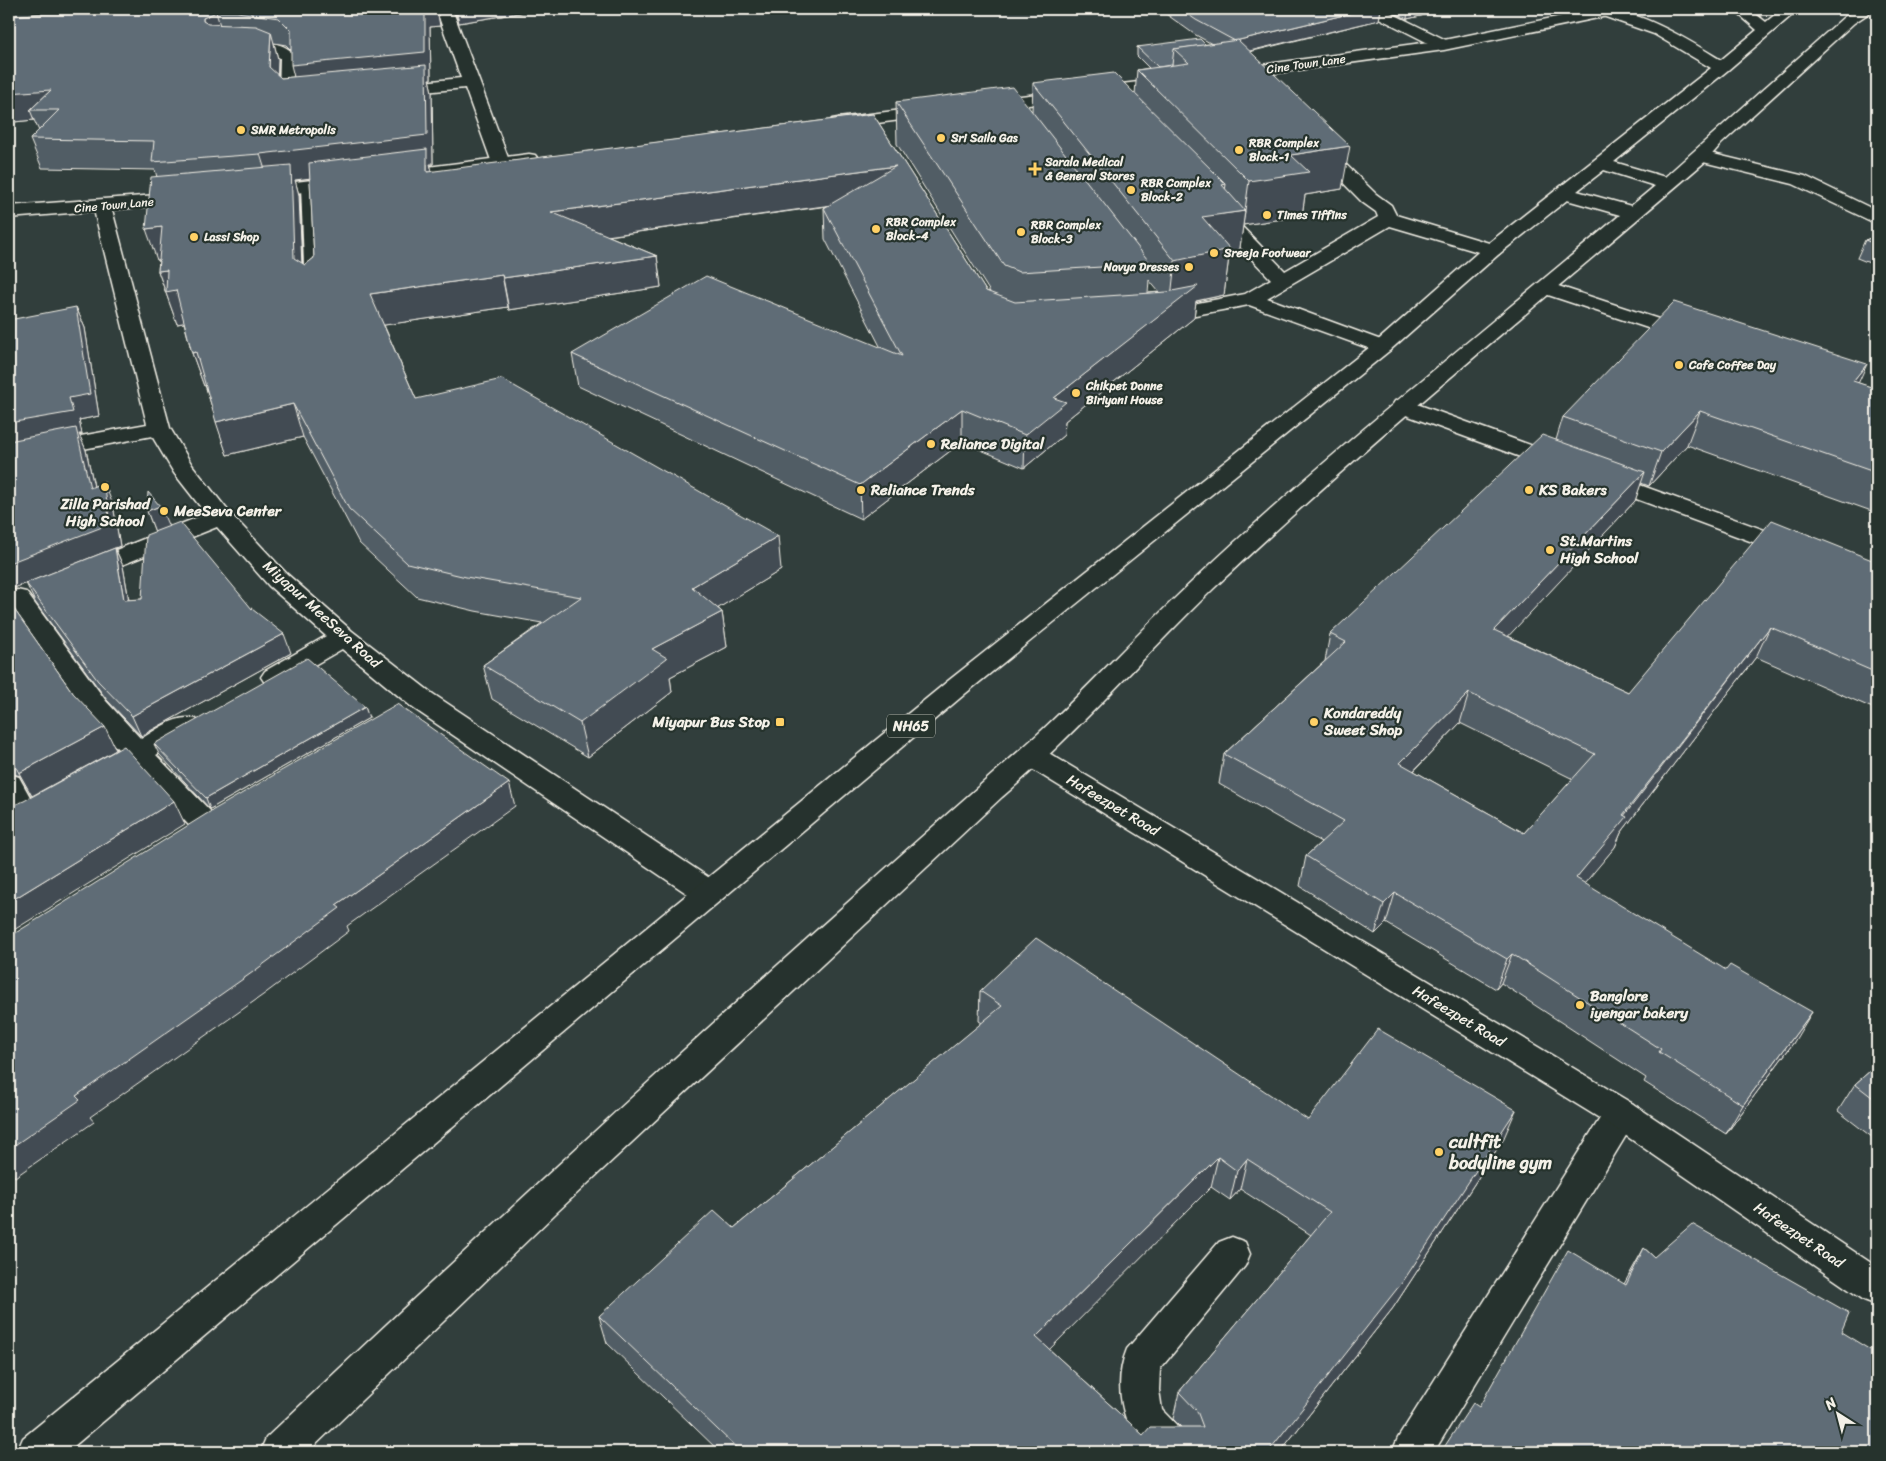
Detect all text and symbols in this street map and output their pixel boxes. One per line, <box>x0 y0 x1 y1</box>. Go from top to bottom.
street label: Cine Town Lane <box>1265 48 1347 80</box>
place label: SMR Metropolis <box>250 119 336 141</box>
marker: SMR Metropolis <box>235 124 247 136</box>
place label: Sri Saila Gas <box>950 127 1019 149</box>
marker: Sri Saila Gas <box>935 132 947 144</box>
place label: RBR Complex Block-1 <box>1248 132 1320 168</box>
marker: RBR Complex Block-1 <box>1233 144 1245 156</box>
place label: Sarala Medical & General Stores <box>1044 151 1135 187</box>
marker: Sarala Medical & General Stores <box>1029 163 1041 175</box>
place label: RBR Complex Block-2 <box>1140 172 1212 208</box>
marker: RBR Complex Block-2 <box>1125 184 1137 196</box>
street label: Cine Town Lane <box>73 191 155 219</box>
place label: Times Tiffins <box>1277 204 1347 226</box>
marker: Times Tiffins <box>1261 209 1273 221</box>
place label: RBR Complex Block-4 <box>885 211 957 247</box>
place label: RBR Complex Block-3 <box>1030 214 1102 250</box>
marker: RBR Complex Block-4 <box>870 223 882 235</box>
place label: Lassi Shop <box>204 226 260 248</box>
marker: RBR Complex Block-3 <box>1015 226 1027 238</box>
marker: Lassi Shop <box>188 231 200 243</box>
place label: Sreeja Footwear <box>1223 242 1312 264</box>
marker: Sreeja Footwear <box>1208 247 1220 259</box>
place label: Navya Dresses <box>1103 256 1180 278</box>
marker: Navya Dresses <box>1183 261 1195 273</box>
place label: Cafe Coffee Day <box>1688 354 1777 376</box>
marker: Cafe Coffee Day <box>1673 359 1685 371</box>
place label: Chikpet Donne Biriyani House <box>1085 375 1164 411</box>
marker: Chikpet Donne Biriyani House <box>1070 387 1082 399</box>
place label: Reliance Digital <box>940 431 1045 457</box>
marker: Reliance Digital <box>925 438 937 450</box>
place label: Reliance Trends <box>870 477 976 503</box>
place label: KS Bakers <box>1538 477 1607 503</box>
marker: Zilla Parishad High School <box>99 481 111 493</box>
marker: Reliance Trends <box>855 484 867 496</box>
marker: KS Bakers <box>1523 484 1535 496</box>
place label: Zilla Parishad High School <box>59 491 152 534</box>
place label: MeeSeva Center <box>173 498 283 524</box>
marker: MeeSeva Center <box>158 505 170 517</box>
place label: St.Martins High School <box>1559 528 1639 571</box>
marker: St.Martins High School <box>1544 544 1556 556</box>
street label: Miyapur MeeSeva Road <box>257 553 388 675</box>
place label: Kondareddy Sweet Shop <box>1323 700 1402 743</box>
place label: Miyapur Bus Stop <box>651 709 770 735</box>
road number: NH65 <box>887 714 935 738</box>
marker: Miyapur Bus Stop <box>774 716 786 728</box>
marker: Kondareddy Sweet Shop <box>1308 716 1320 728</box>
street label: Hafeezpet Road <box>1061 767 1166 844</box>
street label: Hafeezpet Road <box>1407 978 1512 1055</box>
place label: Banglore iyengar bakery <box>1590 983 1689 1026</box>
marker: Banglore iyengar bakery <box>1574 999 1586 1011</box>
place label: cultfit bodyline gym <box>1448 1126 1552 1179</box>
marker: cultfit bodyline gym <box>1433 1146 1445 1158</box>
street label: Hafeezpet Road <box>1748 1195 1851 1276</box>
north arrow <box>1814 1388 1864 1438</box>
text: N <box>1819 1391 1842 1417</box>

